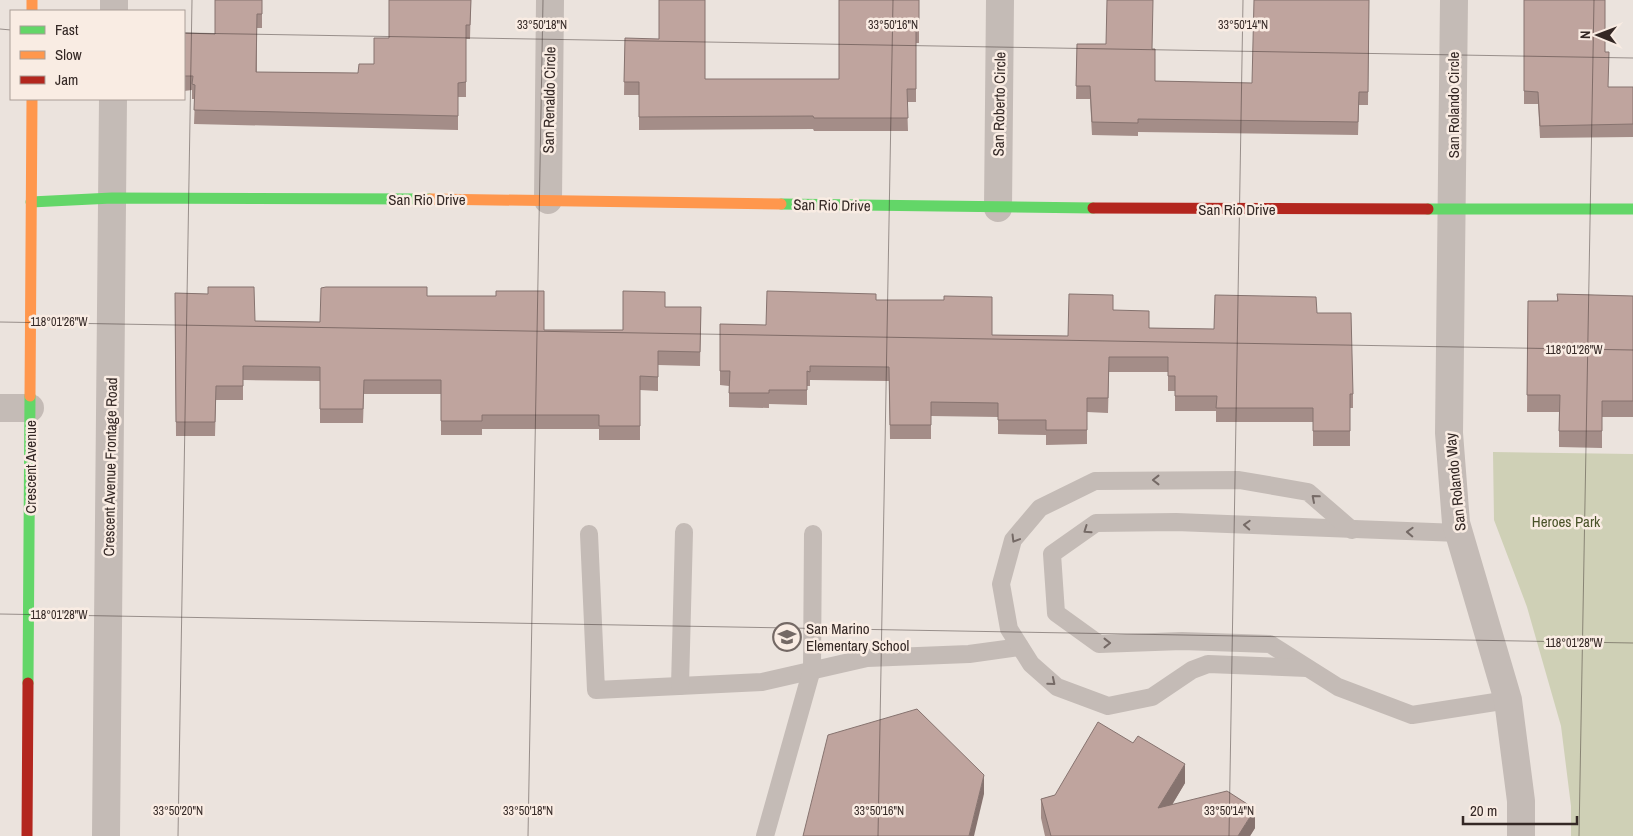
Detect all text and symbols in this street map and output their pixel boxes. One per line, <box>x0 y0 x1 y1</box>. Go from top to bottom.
legend <box>10 10 185 100</box>
north arrow <box>1573 10 1623 60</box>
text: 33°50'18"N <box>517 17 567 33</box>
text: 33°50'16"N <box>868 17 918 33</box>
text: 33°50'14"N <box>1218 17 1268 33</box>
text: Fast <box>55 19 79 40</box>
text: N <box>1576 30 1594 39</box>
text: Slow <box>55 44 82 65</box>
street label: San Renaldo Circle <box>538 46 560 154</box>
street label: San Roberto Circle <box>988 51 1010 156</box>
street label: San Rolando Circle <box>1443 52 1464 158</box>
text: Jam <box>55 69 78 90</box>
street label: San Rio Drive <box>388 189 466 210</box>
street label: San Rio Drive <box>793 194 871 216</box>
street label: San Rio Drive <box>1198 199 1276 220</box>
text: 118°01'26"W <box>30 314 88 330</box>
text: 118°01'26"W <box>1545 342 1603 358</box>
street label: Crescent Avenue Frontage Road <box>98 377 122 557</box>
street label: Crescent Avenue <box>20 420 41 514</box>
street label: San Rolando Way <box>1439 431 1471 532</box>
one-way arrow <box>1152 475 1160 485</box>
one-way arrow <box>1312 495 1321 504</box>
park label: Heroes Park <box>1532 511 1601 532</box>
one-way arrow <box>1243 520 1251 531</box>
one-way arrow <box>1083 524 1093 533</box>
one-way arrow <box>1406 526 1414 537</box>
one-way arrow <box>1012 534 1022 543</box>
text: 118°01'28"W <box>30 607 88 623</box>
place label: San Marino Elementary School <box>806 618 909 656</box>
school or university icon: San Marino Elementary School <box>772 622 802 652</box>
text: 118°01'28"W <box>1545 635 1603 651</box>
one-way arrow <box>1103 638 1111 648</box>
one-way arrow <box>1046 677 1055 685</box>
scale bar <box>1463 794 1577 826</box>
text: 20 m <box>1470 800 1497 821</box>
text: 33°50'20"N <box>153 803 203 819</box>
text: 33°50'18"N <box>503 803 553 819</box>
text: 33°50'16"N <box>854 803 904 819</box>
text: 33°50'14"N <box>1204 803 1254 819</box>

